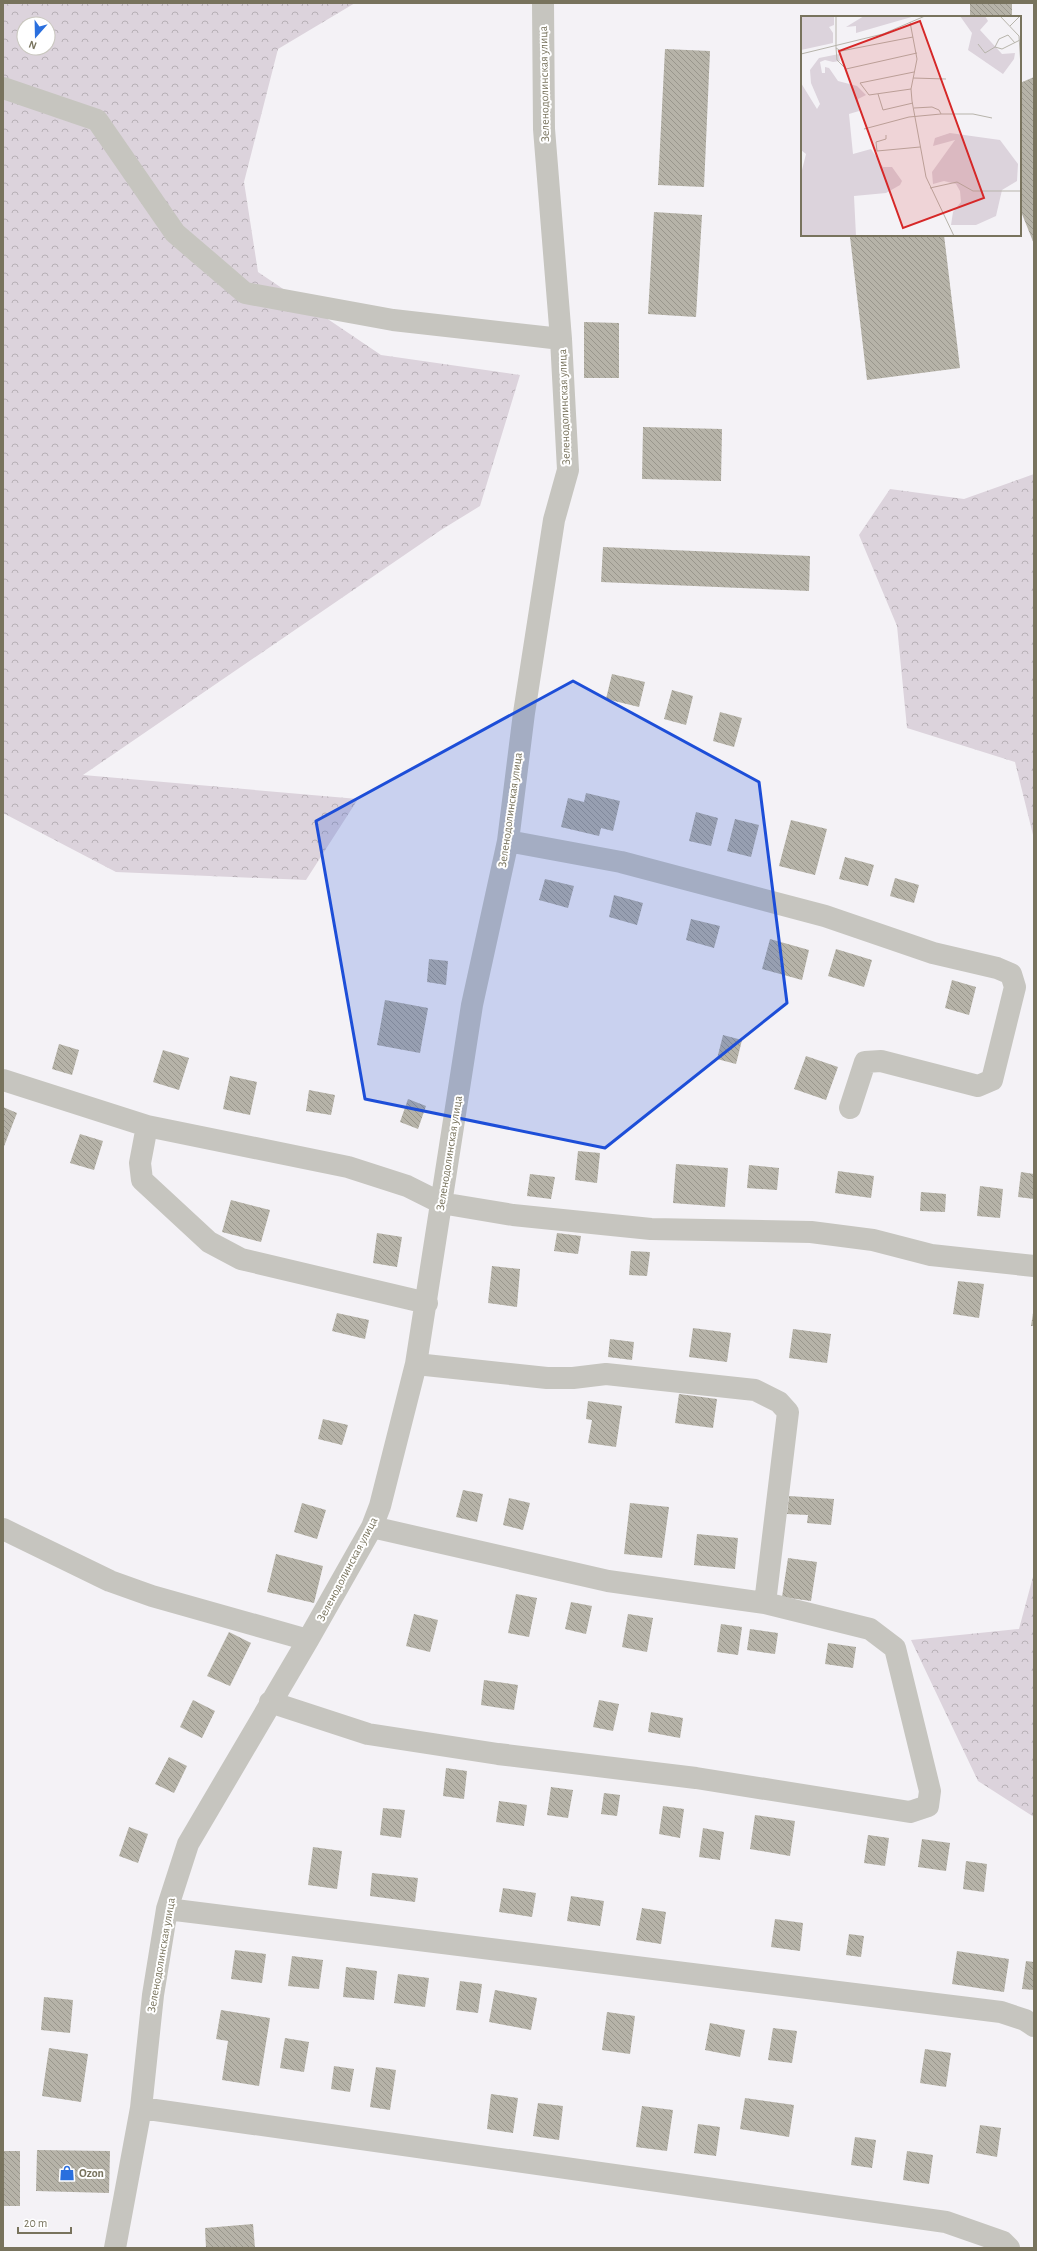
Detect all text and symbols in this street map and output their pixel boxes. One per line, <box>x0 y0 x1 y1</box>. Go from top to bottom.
north arrow <box>16 16 56 56</box>
inset map <box>801 16 1021 236</box>
street label: Зеленодолинская улица <box>537 25 552 142</box>
text: N <box>27 38 38 51</box>
street label: Зеленодолинская улица <box>556 348 573 465</box>
street label: Зеленодолинская улица <box>496 751 525 869</box>
street label: Зеленодолинская улица <box>434 1094 465 1212</box>
street label: Зеленодолинская улица <box>314 1514 381 1624</box>
street label: Зеленодолинская улица <box>145 1896 178 2013</box>
shop icon: Ozon <box>58 2164 76 2182</box>
place label: Ozon <box>79 2167 104 2179</box>
scale bar <box>18 2209 71 2235</box>
text: 20 m <box>24 2217 47 2229</box>

